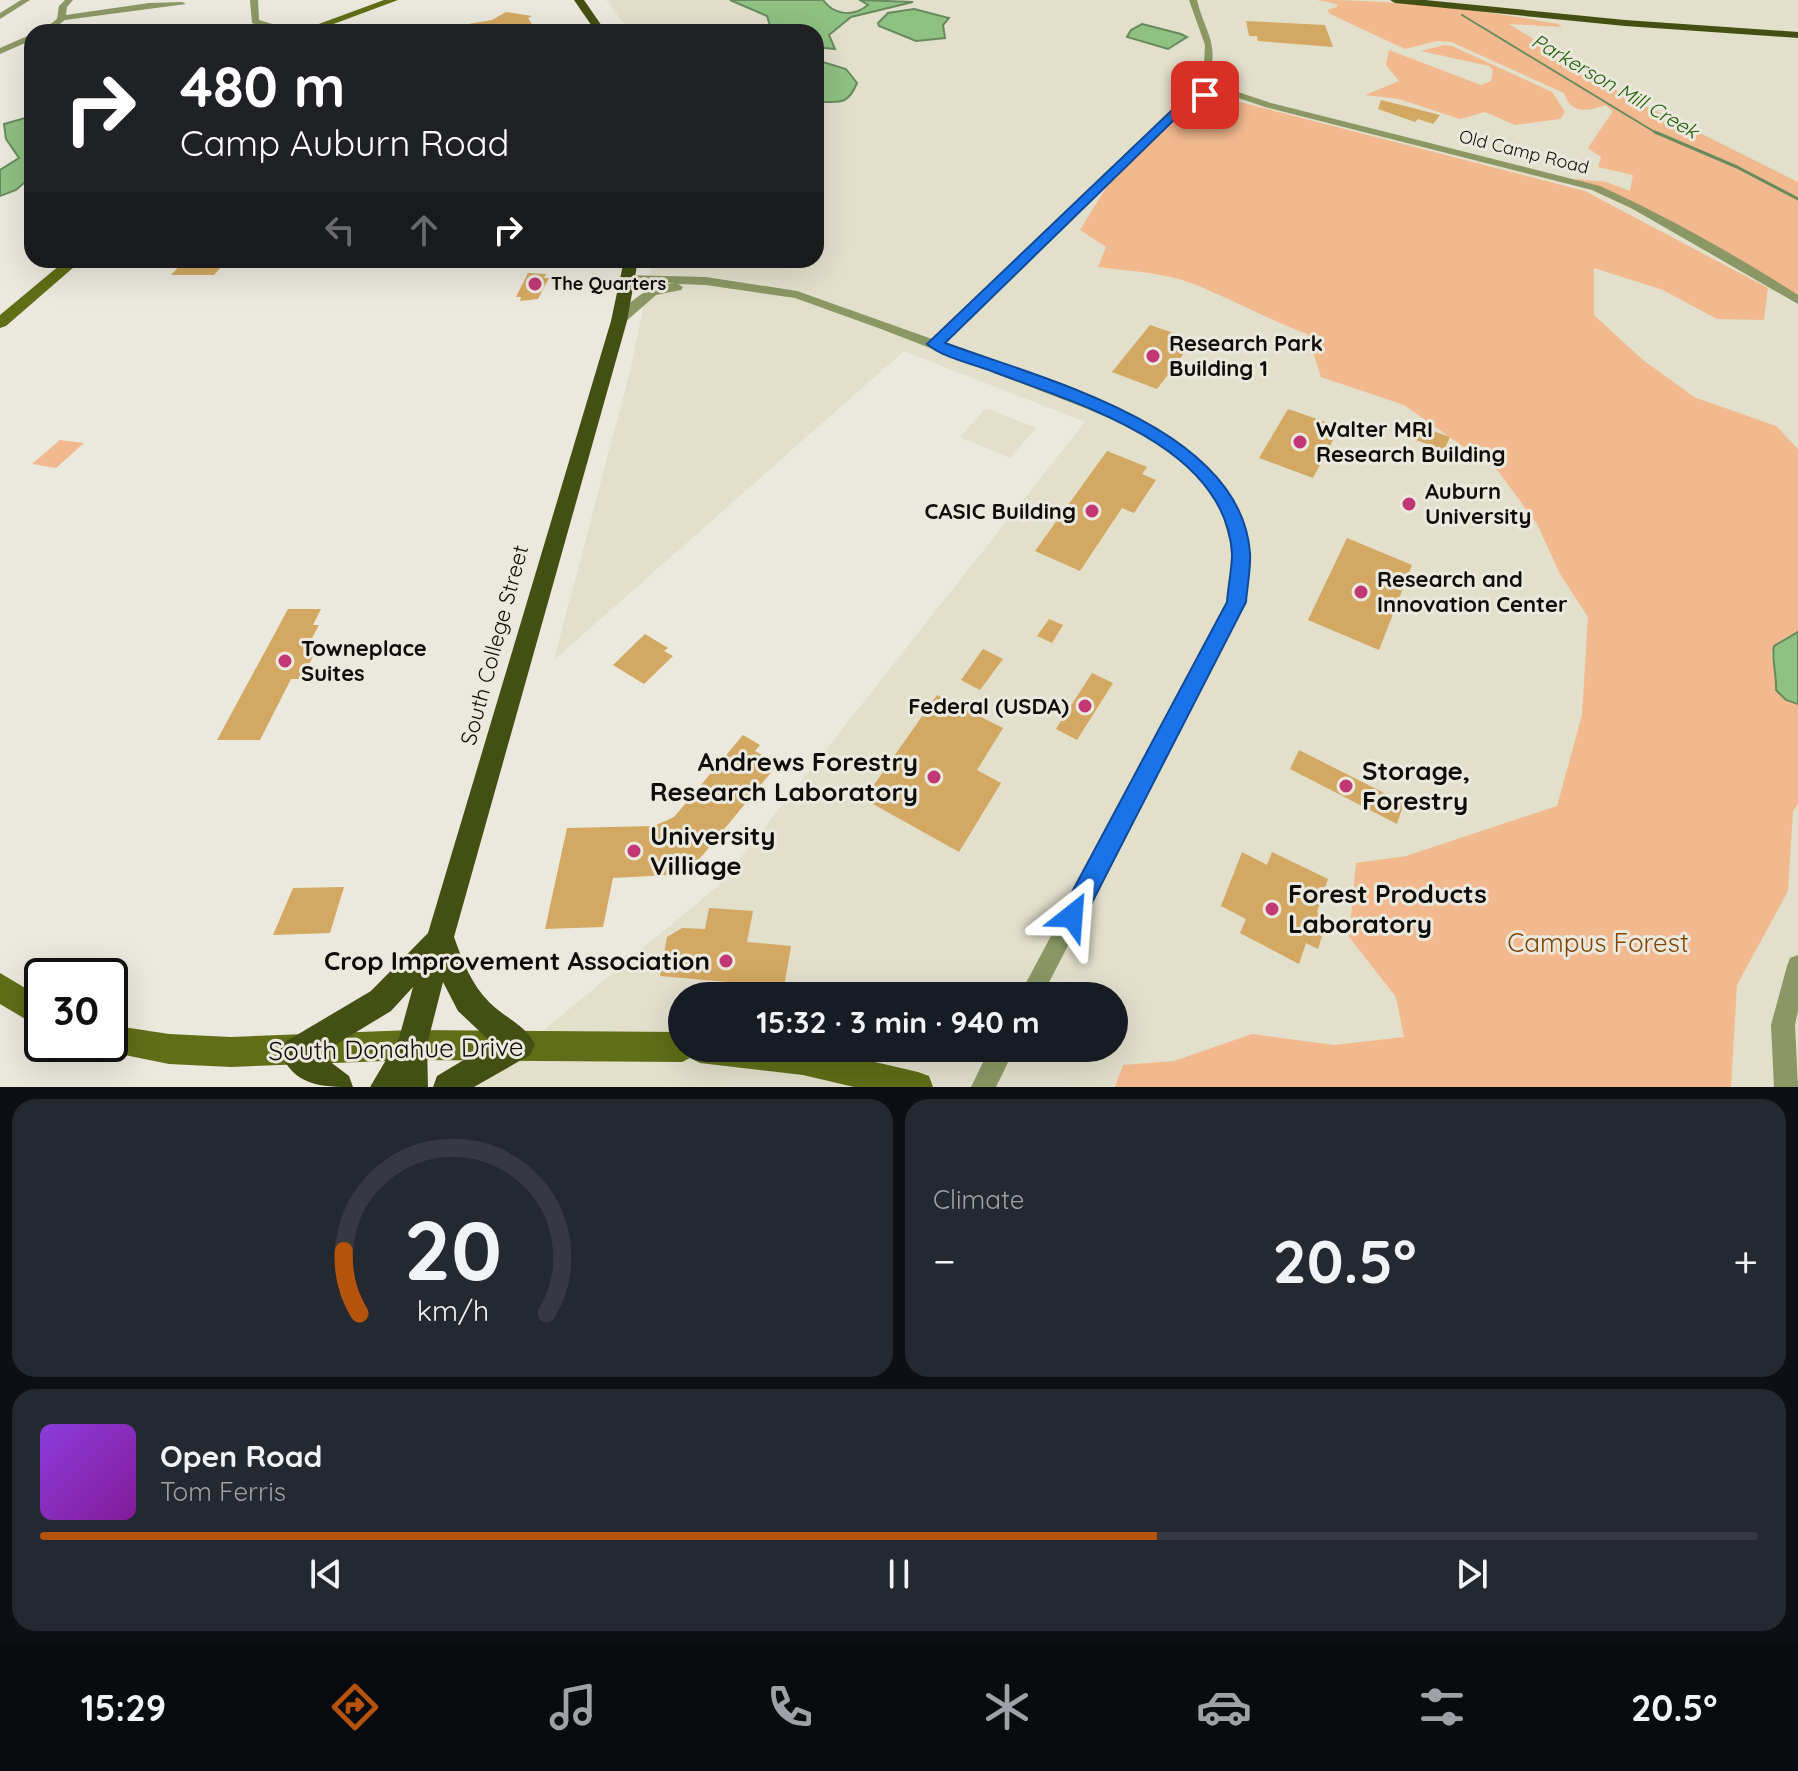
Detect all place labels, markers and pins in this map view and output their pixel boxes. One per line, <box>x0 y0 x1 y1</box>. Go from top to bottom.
pin <box>1171 61 1239 129</box>
place label: The Quarters <box>551 272 666 295</box>
marker: The Quarters <box>526 275 544 293</box>
place label: Research Park Building 1 <box>1169 329 1323 382</box>
marker: Research Park Building 1 <box>1144 347 1162 365</box>
place label: Walter MRI Research Building <box>1316 415 1505 468</box>
marker: Walter MRI Research Building <box>1291 433 1309 451</box>
place label: Auburn University <box>1425 477 1531 530</box>
marker: Auburn University <box>1400 495 1418 513</box>
place label: CASIC Building <box>925 497 1076 525</box>
marker: CASIC Building <box>1083 502 1101 520</box>
place label: Research and Innovation Center <box>1377 565 1568 618</box>
marker: Research and Innovation Center <box>1352 583 1370 601</box>
place label: Towneplace Suites <box>301 634 427 687</box>
marker: Towneplace Suites <box>276 652 294 670</box>
place label: Federal (USDA) <box>908 692 1069 720</box>
marker: Federal (USDA) <box>1076 697 1094 715</box>
place label: Andrews Forestry Research Laboratory <box>650 745 918 808</box>
place label: Storage, Forestry <box>1362 754 1470 817</box>
marker: Andrews Forestry Research Laboratory <box>925 768 943 786</box>
marker: Storage, Forestry <box>1337 777 1355 795</box>
place label: University Villiage <box>650 819 776 882</box>
marker: University Villiage <box>625 842 643 860</box>
place label: Forest Products Laboratory <box>1288 877 1487 940</box>
marker: Forest Products Laboratory <box>1263 900 1281 918</box>
place label: Crop Improvement Association <box>324 944 710 977</box>
marker: Crop Improvement Association <box>717 952 735 970</box>

